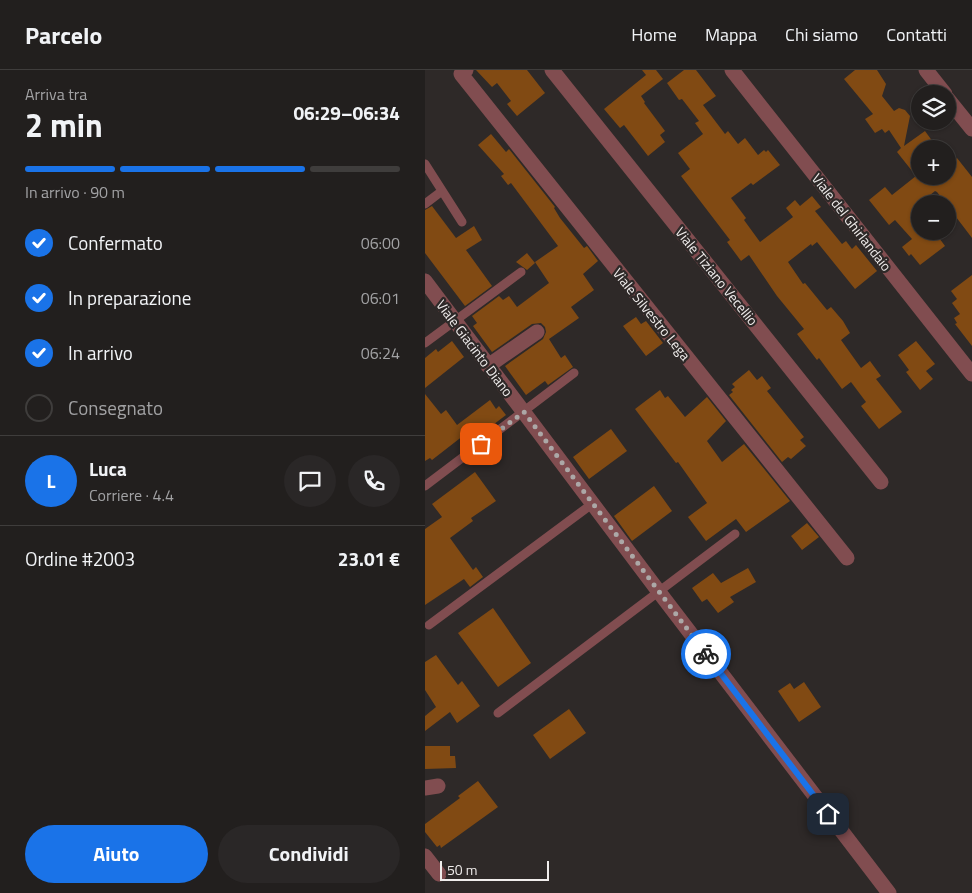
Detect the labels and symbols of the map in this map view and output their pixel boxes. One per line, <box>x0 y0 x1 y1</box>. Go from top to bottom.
street label: Viale del Ghirlandaio <box>807 169 897 275</box>
street label: Viale Tiziano Vecellio <box>671 222 763 330</box>
street label: Viale Silvestro Lega <box>608 263 696 365</box>
street label: Viale Giacinto Diano <box>432 295 518 401</box>
pin <box>460 423 502 465</box>
courier <box>681 629 731 679</box>
pin <box>807 793 849 835</box>
scale bar <box>440 858 549 881</box>

